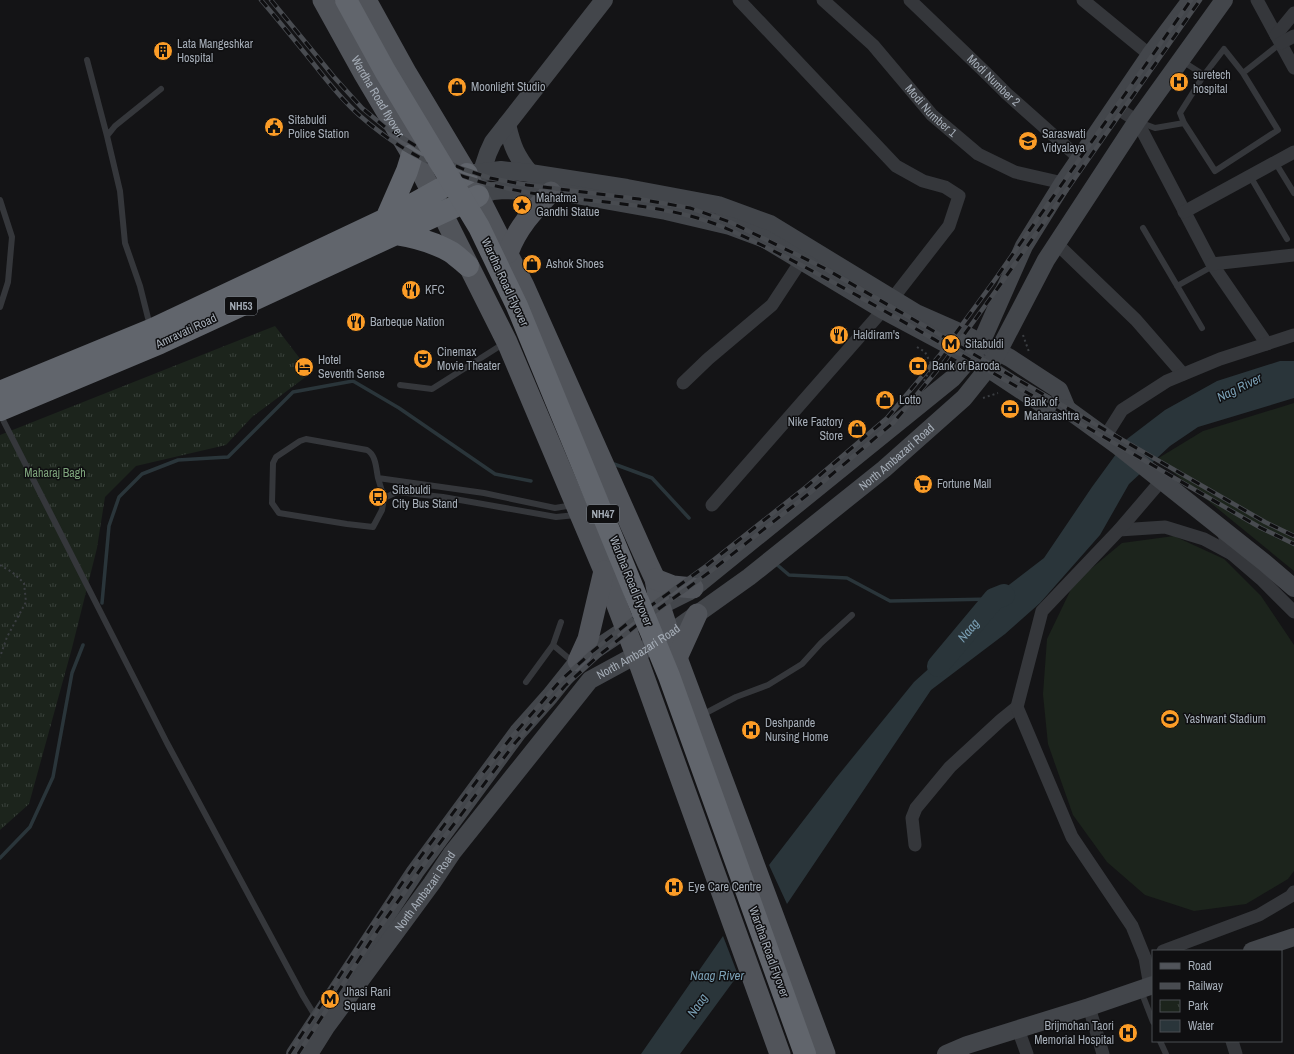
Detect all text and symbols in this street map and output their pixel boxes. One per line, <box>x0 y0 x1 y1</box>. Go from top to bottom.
place label: Lata Mangeshkar Hospital <box>177 36 254 66</box>
building icon: Lata Mangeshkar Hospital <box>152 40 174 62</box>
street label: Modi Number 2 <box>964 51 1023 110</box>
street label: Wardha Road flyover <box>347 53 408 141</box>
place label: suretech hospital <box>1193 67 1231 97</box>
hospital icon: suretech hospital <box>1168 71 1190 93</box>
shop icon: Moonlight Studio <box>446 76 468 98</box>
place label: Moonlight Studio <box>471 79 545 95</box>
street label: Modi Number 1 <box>902 81 961 141</box>
place label: Sitabuldi Police Station <box>288 112 349 142</box>
public building icon: Sitabuldi Police Station <box>263 116 285 138</box>
place label: Saraswati Vidyalaya <box>1042 126 1086 156</box>
school or university icon: Saraswati Vidyalaya <box>1017 130 1039 152</box>
place label: Mahatma Gandhi Statue <box>536 190 599 220</box>
place icon: Mahatma Gandhi Statue <box>511 194 533 216</box>
street label: Wardha Road Flyover <box>478 235 533 329</box>
shop icon: Ashok Shoes <box>521 253 543 275</box>
place label: Ashok Shoes <box>545 256 604 272</box>
restaurant icon: KFC <box>400 279 422 301</box>
place label: KFC <box>425 282 445 298</box>
road number: NH53 <box>225 297 257 315</box>
street label: Amravati Road <box>152 310 219 353</box>
restaurant icon: Barbeque Nation <box>345 311 367 333</box>
place label: Barbeque Nation <box>370 314 444 330</box>
restaurant icon: Haldiram's <box>828 324 850 346</box>
place label: Haldiram's <box>853 327 900 343</box>
metro station icon: Sitabuldi <box>940 333 962 355</box>
place label: Sitabuldi <box>965 336 1004 352</box>
place label: Cinemax Movie Theater <box>437 344 501 374</box>
theatre icon: Cinemax Movie Theater <box>412 348 434 370</box>
place label: Hotel Seventh Sense <box>318 352 385 382</box>
bank icon: Bank of Baroda <box>907 355 929 377</box>
hotel icon: Hotel Seventh Sense <box>293 356 315 378</box>
place label: Bank of Baroda <box>932 358 1000 374</box>
water label: Nag River <box>1214 369 1265 406</box>
shop icon: Lotto <box>874 389 896 411</box>
place label: Lotto <box>899 392 921 408</box>
place label: Bank of Maharashtra <box>1024 394 1080 424</box>
bank icon: Bank of Maharashtra <box>999 398 1021 420</box>
place label: Nike Factory Store <box>788 414 843 444</box>
shop icon: Nike Factory Store <box>846 418 868 440</box>
street label: North Ambazari Road <box>856 420 938 494</box>
park label: Maharaj Bagh <box>24 465 86 481</box>
supermarket icon: Fortune Mall <box>912 473 934 495</box>
place label: Fortune Mall <box>937 476 991 492</box>
place label: Sitabuldi City Bus Stand <box>392 482 458 512</box>
bus stop icon: Sitabuldi City Bus Stand <box>367 486 389 508</box>
road number: NH47 <box>587 505 619 523</box>
street label: Wardha Road Flyover <box>606 534 657 629</box>
water label: Naag <box>954 615 983 645</box>
street label: North Ambazari Road <box>594 621 683 683</box>
sports icon: Yashwant Stadium <box>1159 708 1181 730</box>
place label: Yashwant Stadium <box>1184 711 1266 727</box>
place label: Deshpande Nursing Home <box>765 715 828 745</box>
hospital icon: Deshpande Nursing Home <box>740 719 762 741</box>
street label: North Ambazari Road <box>391 848 459 935</box>
hospital icon: Eye Care Centre <box>663 876 685 898</box>
place label: Eye Care Centre <box>688 879 761 895</box>
street label: Wardha Road Flyover <box>745 904 793 1000</box>
legend <box>1152 950 1282 1042</box>
text: Road <box>1188 958 1212 974</box>
water label: Naag River <box>690 967 744 984</box>
text: Railway <box>1188 978 1223 994</box>
place label: Jhasi Rani Square <box>344 984 391 1014</box>
metro station icon: Jhasi Rani Square <box>319 988 341 1010</box>
water label: Naag <box>683 990 712 1021</box>
text: Park <box>1188 998 1208 1014</box>
place label: Brijmohan Taori Memorial Hospital <box>1034 1018 1114 1048</box>
text: Water <box>1188 1018 1215 1034</box>
hospital icon: Brijmohan Taori Memorial Hospital <box>1117 1022 1139 1044</box>

